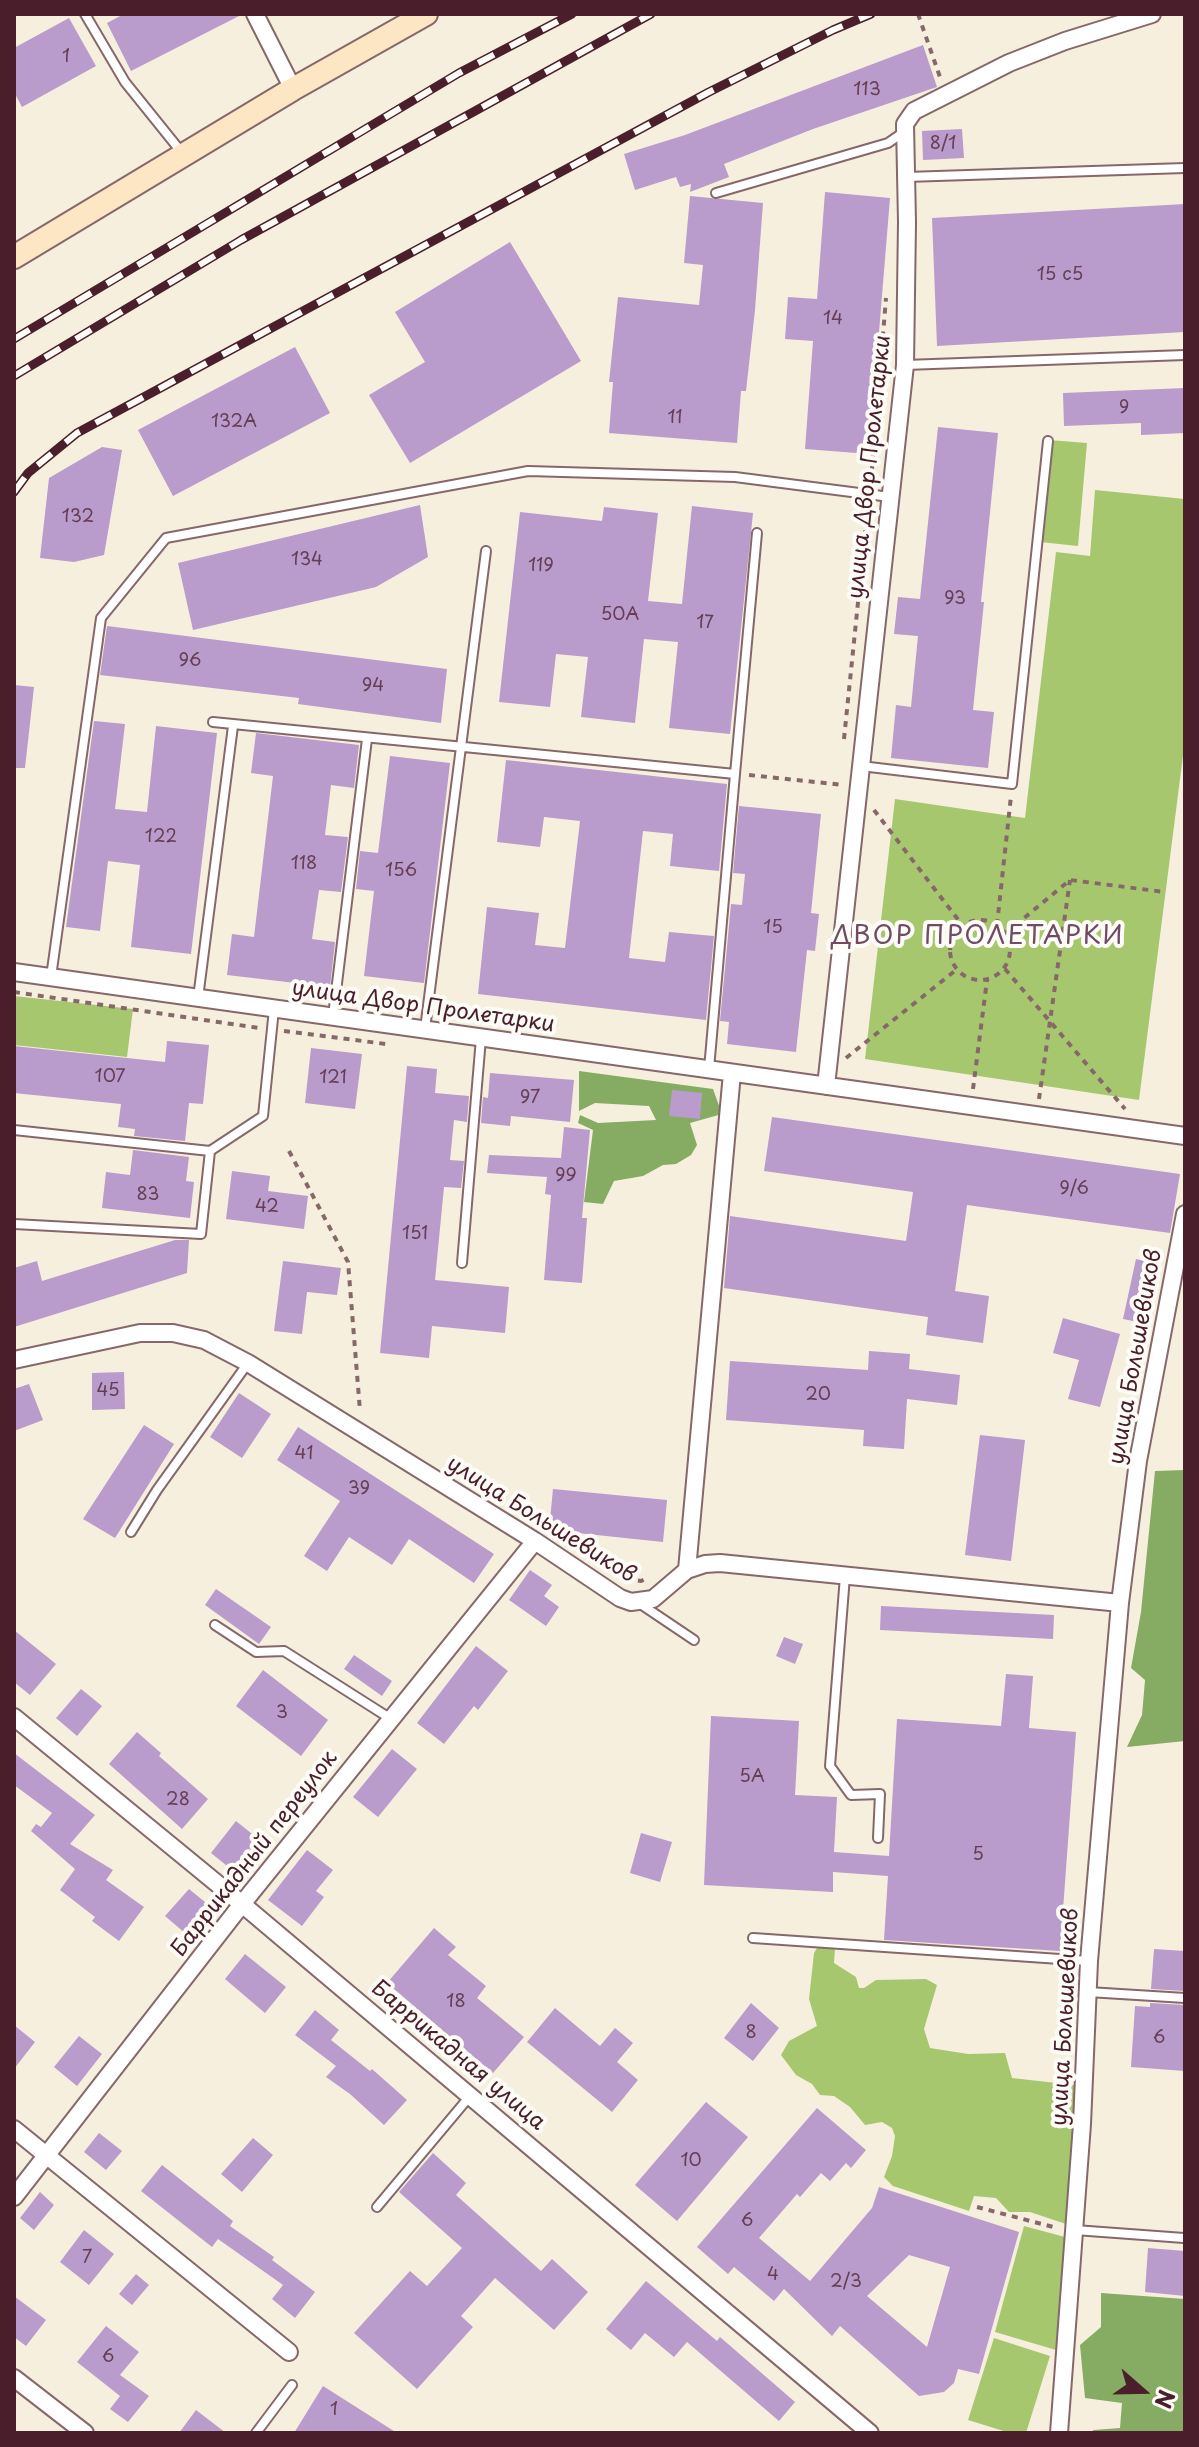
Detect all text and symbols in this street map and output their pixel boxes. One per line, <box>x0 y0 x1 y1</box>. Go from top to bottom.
house number: 1 <box>62 46 70 68</box>
house number: 113 <box>853 79 881 101</box>
house number: 8/1 <box>930 133 956 155</box>
house number: 15 с5 <box>1037 264 1083 286</box>
house number: 14 <box>823 308 843 330</box>
street label: улица Двор Пролетарки <box>843 334 897 600</box>
house number: 9 <box>1119 397 1129 419</box>
house number: 11 <box>667 407 683 429</box>
house number: 132А <box>211 411 257 433</box>
house number: 132 <box>62 506 94 528</box>
house number: 134 <box>291 549 323 571</box>
house number: 119 <box>528 555 554 577</box>
house number: 93 <box>944 588 966 610</box>
house number: 50А <box>601 604 639 626</box>
house number: 17 <box>696 612 714 634</box>
house number: 96 <box>179 650 201 672</box>
house number: 94 <box>362 675 384 697</box>
house number: 122 <box>145 826 177 848</box>
house number: 118 <box>291 853 317 875</box>
house number: 156 <box>385 860 417 882</box>
house number: 15 <box>763 917 783 939</box>
district label: ДВОР ПРОЛЕТАРКИ <box>831 921 1125 953</box>
street label: улица Двор Пролетарки <box>290 975 556 1039</box>
house number: 107 <box>95 1066 125 1088</box>
house number: 121 <box>319 1067 347 1089</box>
house number: 97 <box>520 1087 540 1109</box>
house number: 99 <box>555 1165 577 1187</box>
house number: 9/6 <box>1059 1178 1089 1200</box>
house number: 83 <box>137 1184 159 1206</box>
house number: 42 <box>255 1196 279 1218</box>
house number: 151 <box>402 1223 428 1245</box>
street label: улица Большевиков <box>1104 1247 1168 1467</box>
house number: 45 <box>97 1380 119 1402</box>
house number: 20 <box>805 1384 831 1406</box>
house number: 41 <box>295 1443 313 1465</box>
street label: улица Большевиков <box>442 1451 640 1589</box>
house number: 39 <box>348 1478 370 1500</box>
house number: 3 <box>276 1702 288 1724</box>
street label: Баррикадный переулок <box>166 1746 344 1962</box>
house number: 5А <box>739 1766 765 1788</box>
house number: 28 <box>166 1789 190 1811</box>
house number: 5 <box>972 1844 984 1866</box>
street label: улица Большевиков <box>1047 1907 1085 2127</box>
street label: Баррикадная улица <box>366 1976 550 2136</box>
house number: 18 <box>446 1991 466 2013</box>
house number: 8 <box>745 2022 757 2044</box>
house number: 6 <box>1153 2027 1165 2049</box>
house number: 10 <box>680 2150 702 2172</box>
house number: 6 <box>741 2210 753 2232</box>
house number: 7 <box>82 2247 92 2269</box>
house number: 4 <box>767 2264 779 2286</box>
house number: 2/3 <box>830 2271 862 2293</box>
house number: 6 <box>102 2346 114 2368</box>
north arrow <box>1103 2351 1183 2431</box>
text: N <box>1148 2386 1185 2413</box>
house number: 1 <box>330 2399 338 2421</box>

